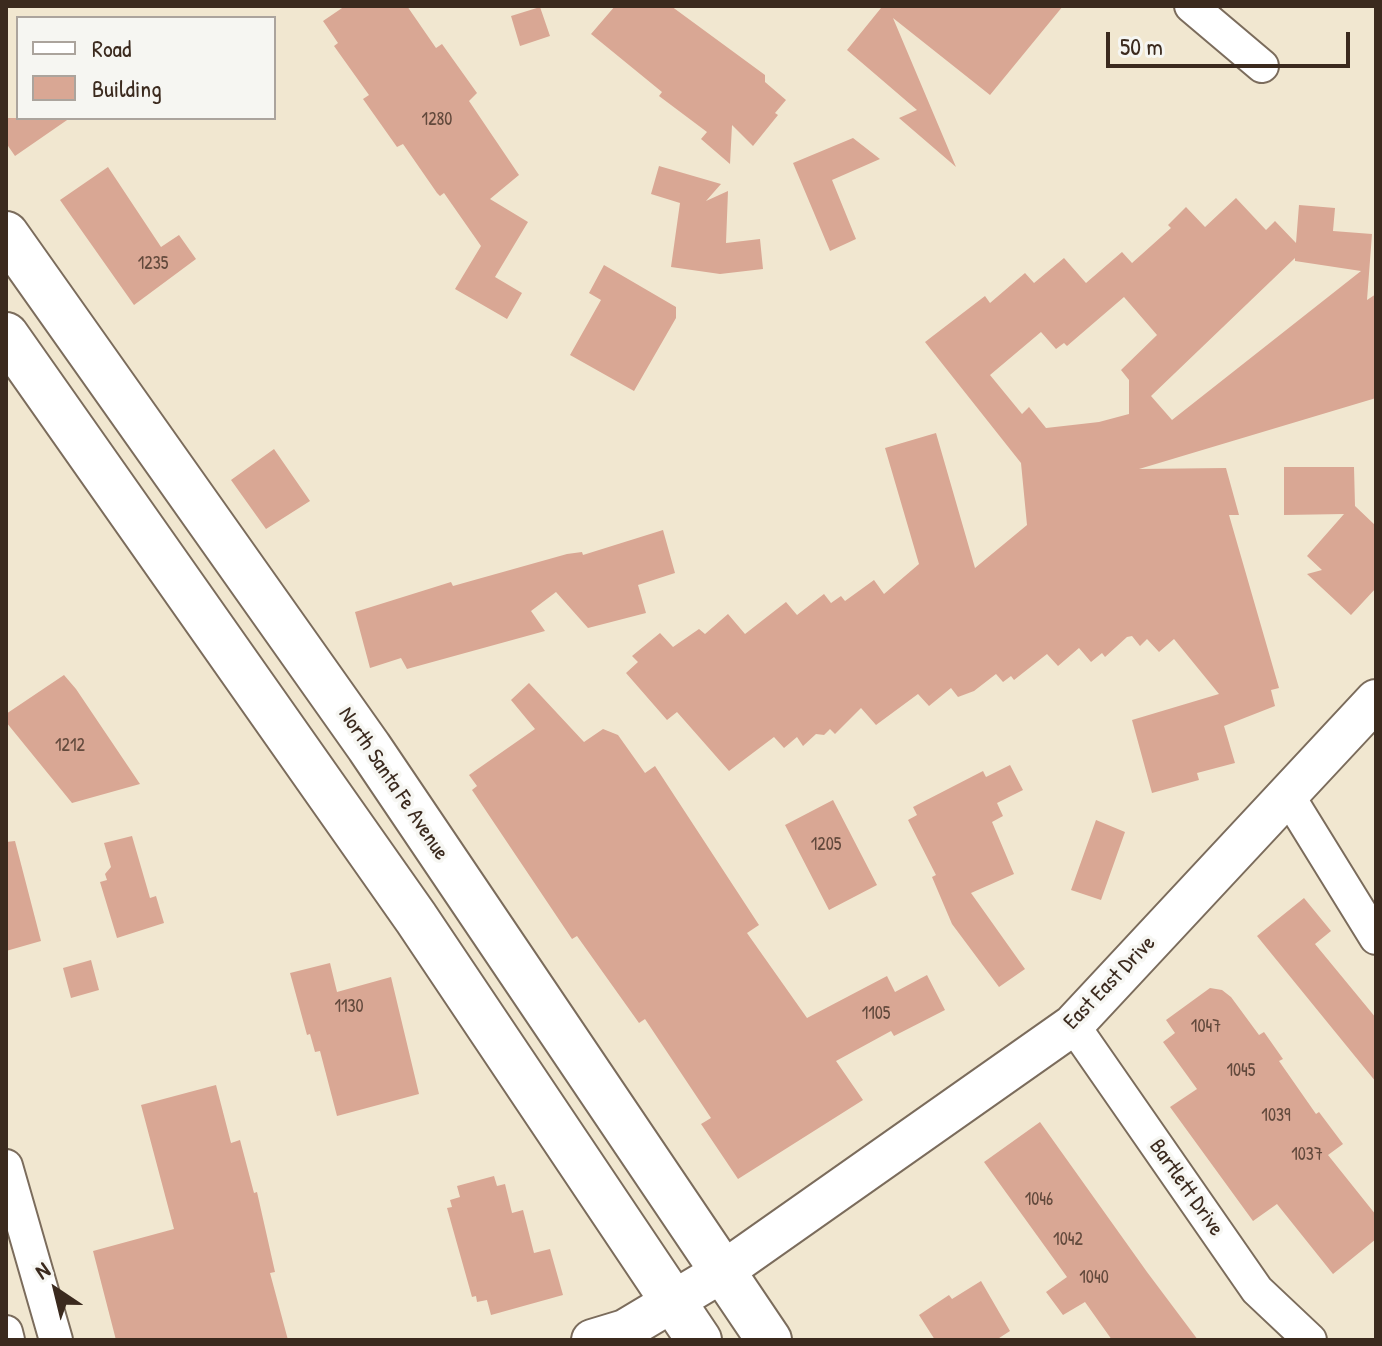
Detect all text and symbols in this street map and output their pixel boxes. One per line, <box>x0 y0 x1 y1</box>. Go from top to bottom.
legend <box>16 16 276 120</box>
scale bar <box>1110 16 1354 66</box>
text: 50 m <box>1120 30 1163 62</box>
text: Road <box>92 32 131 64</box>
text: Building <box>92 72 162 104</box>
house number: 1280 <box>422 109 452 131</box>
house number: 1235 <box>138 253 168 275</box>
street label: North Santa Fe Avenue <box>332 703 454 865</box>
house number: 1212 <box>55 735 85 757</box>
house number: 1205 <box>811 834 841 856</box>
street label: East East Drive <box>1059 931 1161 1035</box>
house number: 1130 <box>334 996 364 1018</box>
house number: 1105 <box>862 1003 890 1025</box>
house number: 1047 <box>1191 1016 1221 1038</box>
house number: 1045 <box>1227 1060 1255 1082</box>
house number: 1039 <box>1261 1105 1291 1127</box>
street label: Bartlett Drive <box>1143 1135 1229 1241</box>
house number: 1037 <box>1291 1144 1323 1166</box>
house number: 1046 <box>1025 1189 1053 1211</box>
house number: 1042 <box>1053 1229 1083 1251</box>
north arrow <box>16 1250 96 1330</box>
text: N <box>29 1255 56 1286</box>
house number: 1040 <box>1079 1267 1109 1289</box>

